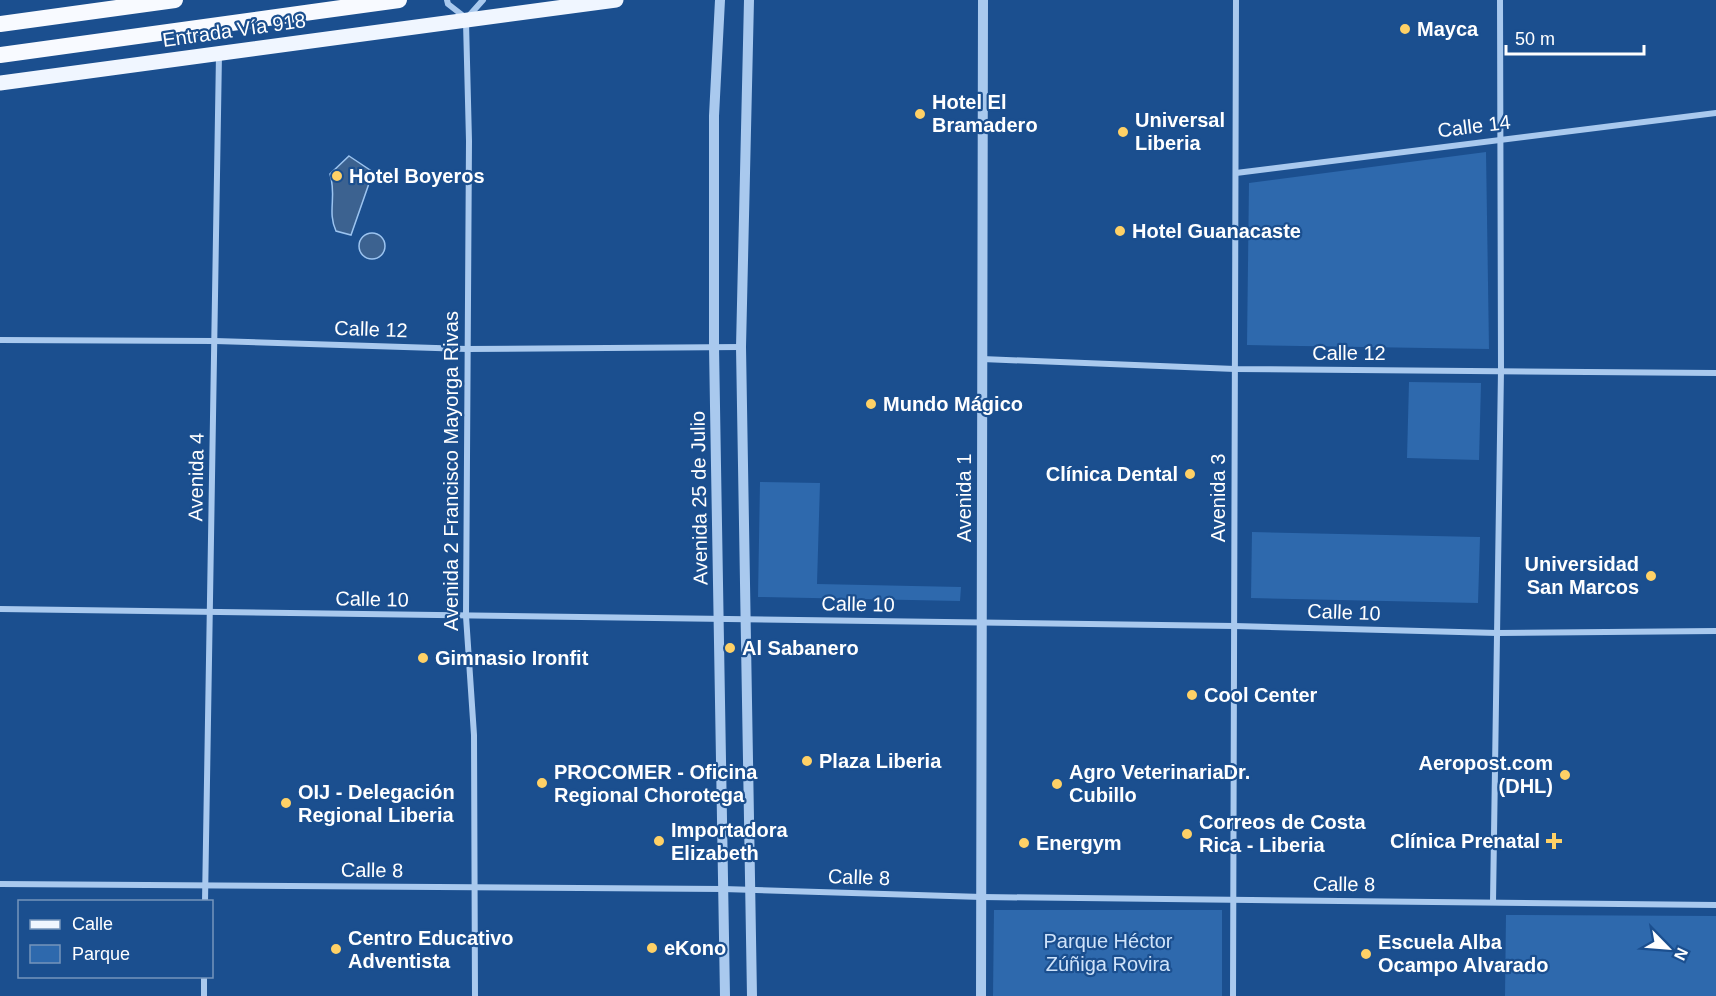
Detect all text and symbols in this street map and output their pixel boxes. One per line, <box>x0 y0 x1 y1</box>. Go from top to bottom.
street label: Entrada Vía 918 <box>161 9 307 51</box>
place label: Mayca <box>1417 18 1479 40</box>
scale bar <box>1506 18 1644 56</box>
marker: Mayca <box>1398 22 1412 36</box>
text: 50 m <box>1515 29 1555 49</box>
place label: Hotel El Bramadero <box>932 91 1038 136</box>
marker: Hotel El Bramadero <box>913 107 927 121</box>
place label: Universal Liberia <box>1135 109 1225 154</box>
street label: Calle 14 <box>1436 111 1512 141</box>
marker: Universal Liberia <box>1116 125 1130 139</box>
place label: Hotel Boyeros <box>349 165 485 187</box>
marker: Hotel Boyeros <box>330 169 344 183</box>
place label: Hotel Guanacaste <box>1132 220 1301 242</box>
marker: Hotel Guanacaste <box>1113 224 1127 238</box>
street label: Avenida 2 Francisco Mayorga Rivas <box>440 311 462 631</box>
street label: Calle 12 <box>334 317 408 341</box>
street label: Calle 12 <box>1312 342 1386 364</box>
place label: Mundo Mágico <box>883 393 1023 415</box>
marker: Mundo Mágico <box>864 397 878 411</box>
street label: Avenida 25 de Julio <box>686 411 712 585</box>
street label: Avenida 4 <box>184 433 208 521</box>
street label: Avenida 1 <box>953 454 975 542</box>
street label: Avenida 3 <box>1207 454 1229 542</box>
place label: Clínica Dental <box>1046 463 1178 485</box>
marker: Clínica Dental <box>1183 467 1197 481</box>
place label: Universidad San Marcos <box>1525 553 1639 598</box>
marker: Universidad San Marcos <box>1644 569 1658 583</box>
street label: Calle 10 <box>335 587 409 611</box>
street label: Calle 10 <box>821 592 895 616</box>
street label: Calle 10 <box>1307 600 1381 624</box>
place label: Al Sabanero <box>742 637 859 659</box>
marker: Al Sabanero <box>723 641 737 655</box>
place label: Gimnasio Ironfit <box>435 647 589 669</box>
marker: Gimnasio Ironfit <box>416 651 430 665</box>
place label: Cool Center <box>1204 684 1318 706</box>
marker: Cool Center <box>1185 688 1199 702</box>
place label: Plaza Liberia <box>819 750 942 772</box>
place label: Aeropost.com (DHL) <box>1419 752 1553 797</box>
marker: Plaza Liberia <box>800 754 814 768</box>
place label: PROCOMER - Oficina Regional Chorotega <box>554 761 758 806</box>
place label: Agro VeterinariaDr. Cubillo <box>1069 761 1250 806</box>
marker: Aeropost.com (DHL) <box>1558 768 1572 782</box>
marker: PROCOMER - Oficina Regional Chorotega <box>535 776 549 790</box>
marker: Agro VeterinariaDr. Cubillo <box>1050 777 1064 791</box>
place label: OIJ - Delegación Regional Liberia <box>298 781 455 826</box>
marker: OIJ - Delegación Regional Liberia <box>279 796 293 810</box>
place label: Correos de Costa Rica - Liberia <box>1199 811 1367 856</box>
place label: Importadora Elizabeth <box>671 819 789 864</box>
marker: Correos de Costa Rica - Liberia <box>1180 827 1194 841</box>
place label: Clínica Prenatal <box>1390 830 1540 852</box>
place label: Energym <box>1036 832 1122 854</box>
marker: Clínica Prenatal <box>1545 832 1563 850</box>
marker: Importadora Elizabeth <box>652 834 666 848</box>
marker: Energym <box>1017 836 1031 850</box>
street label: Calle 8 <box>341 858 403 882</box>
street label: Calle 8 <box>828 865 890 889</box>
street label: Calle 8 <box>1313 872 1375 896</box>
legend <box>18 900 213 978</box>
text: Calle <box>72 914 113 934</box>
north arrow <box>1638 918 1698 978</box>
place label: Centro Educativo Adventista <box>348 927 514 972</box>
park label: Parque Héctor Zúñiga Rovira <box>1044 930 1173 975</box>
place label: Escuela Alba Ocampo Alvarado <box>1378 931 1548 976</box>
place label: eKono <box>664 937 726 959</box>
marker: eKono <box>645 941 659 955</box>
marker: Centro Educativo Adventista <box>329 942 343 956</box>
text: Parque <box>72 944 130 964</box>
text: N <box>1671 945 1691 963</box>
marker: Escuela Alba Ocampo Alvarado <box>1359 947 1373 961</box>

